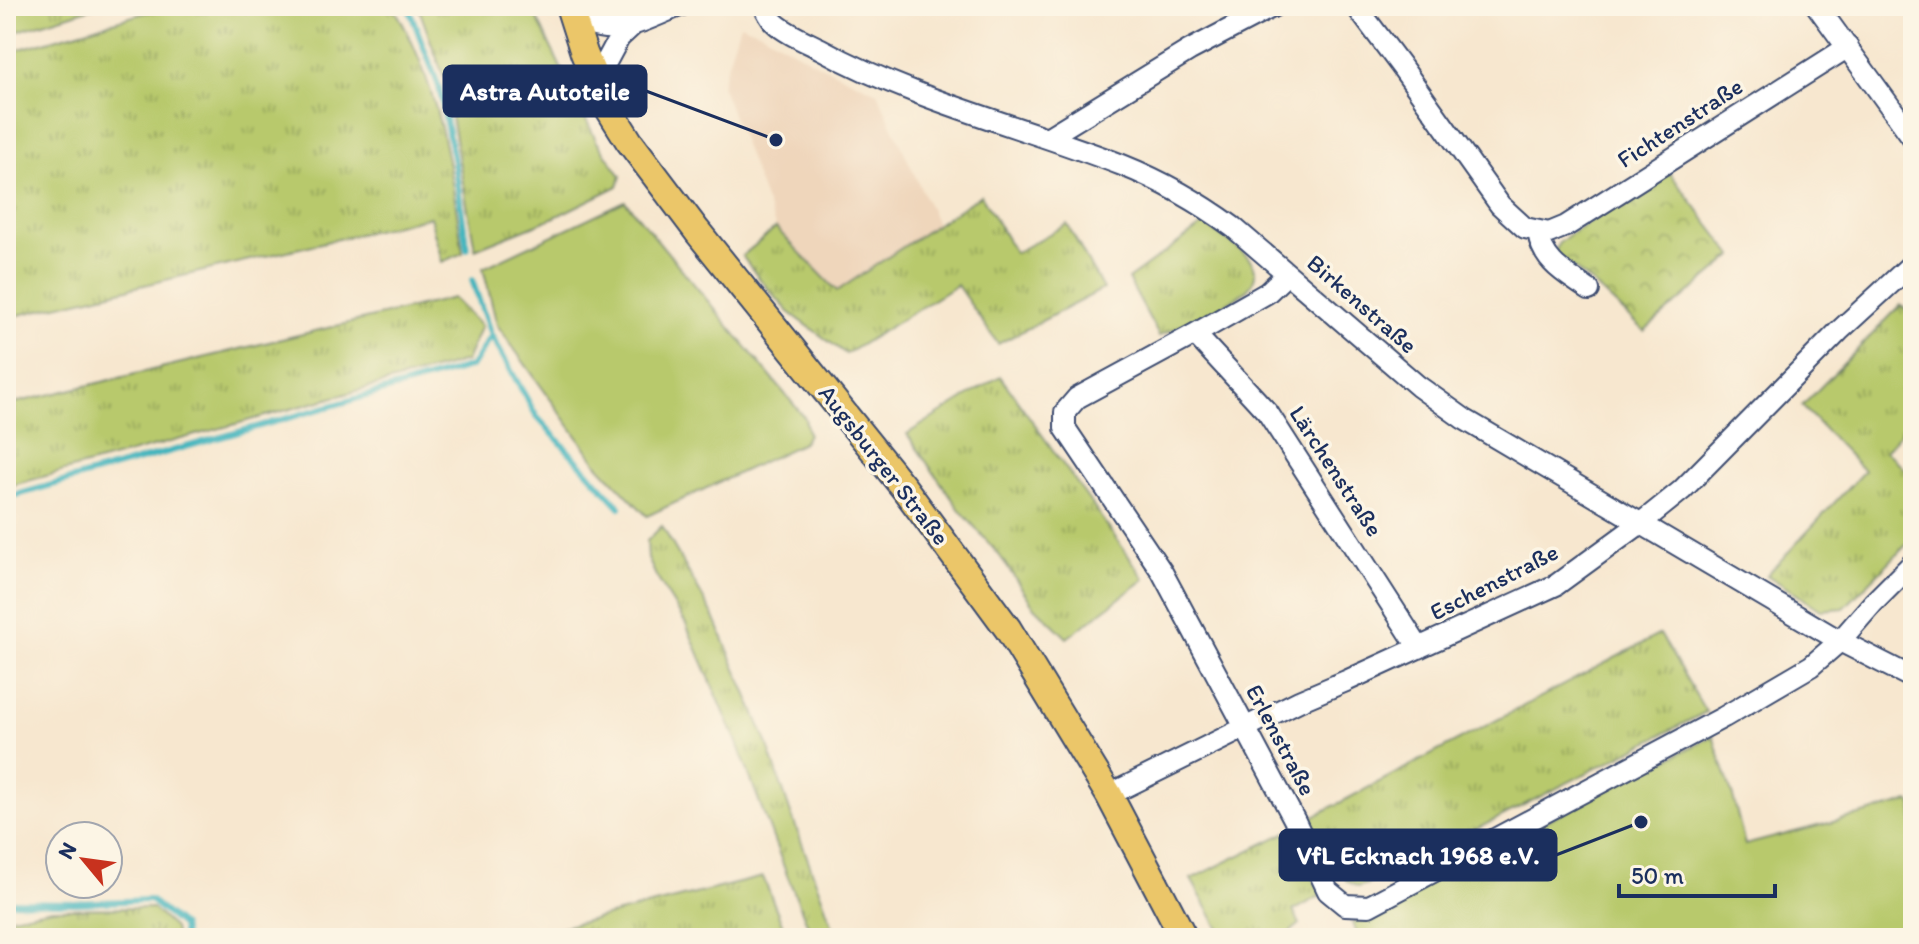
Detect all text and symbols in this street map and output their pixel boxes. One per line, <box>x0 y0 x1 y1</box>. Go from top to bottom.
callout: Astra Autoteile <box>444 66 646 116</box>
street label: Fichtenstraße <box>1612 71 1748 174</box>
text: Astra Autoteile <box>459 75 630 107</box>
street label: Birkenstraße <box>1301 248 1423 359</box>
street label: Augsburger Straße <box>813 379 956 551</box>
street label: Lärchenstraße <box>1283 400 1389 542</box>
street label: Eschenstraße <box>1425 537 1563 626</box>
street label: Erlenstraße <box>1240 679 1323 800</box>
north arrow <box>44 820 124 900</box>
callout: VfL Ecknach 1968 e.V. <box>1280 830 1556 880</box>
text: N <box>52 838 82 864</box>
text: VfL Ecknach 1968 e.V. <box>1296 839 1540 871</box>
scale bar <box>1619 848 1775 898</box>
text: 50 m <box>1631 861 1684 890</box>

